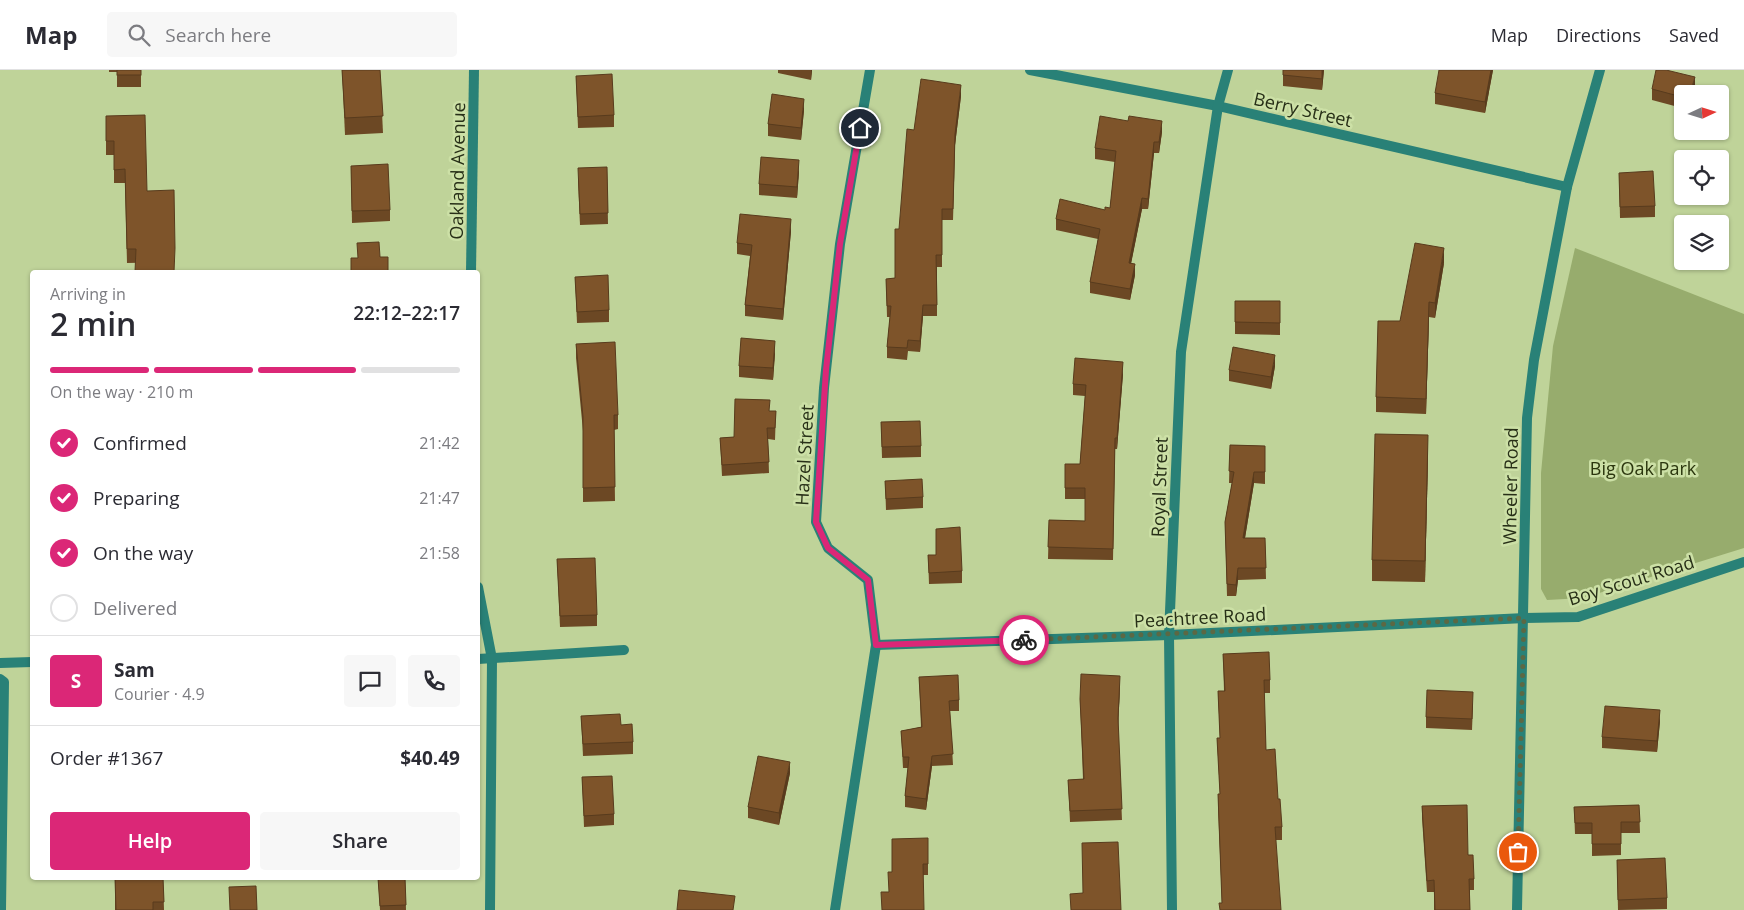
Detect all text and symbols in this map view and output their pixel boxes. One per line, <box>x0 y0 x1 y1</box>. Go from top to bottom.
search box <box>107 12 457 57</box>
text: Map <box>25 18 77 51</box>
icon: search <box>125 21 153 49</box>
text: Search here <box>165 22 271 48</box>
text: Map <box>1491 23 1528 47</box>
text: Directions <box>1556 23 1641 47</box>
text: Saved <box>1669 23 1719 47</box>
north arrow <box>1674 85 1729 140</box>
map controls <box>1674 85 1729 270</box>
street label: Berry Street <box>1251 86 1355 132</box>
street label: Oakland Avenue <box>444 102 470 240</box>
pin <box>839 107 881 149</box>
icon: home <box>846 114 874 142</box>
button: locate <box>1674 150 1729 205</box>
button: layers <box>1674 215 1729 270</box>
text: Arriving in <box>50 283 126 305</box>
text: 22:12–22:17 <box>353 300 460 326</box>
text: 2 min <box>50 302 136 345</box>
text: On the way · 210 m <box>50 381 193 403</box>
street label: Hazel Street <box>789 404 819 506</box>
street label: Wheeler Road <box>1497 427 1523 545</box>
icon: check <box>50 429 78 457</box>
text: Confirmed <box>93 430 187 456</box>
text: 21:42 <box>419 432 460 454</box>
street label: Royal Street <box>1145 436 1173 538</box>
park label: Big Oak Park <box>1590 456 1697 480</box>
icon: check <box>50 484 78 512</box>
text: Preparing <box>93 485 180 511</box>
text: 21:47 <box>419 487 460 509</box>
icon: check <box>50 539 78 567</box>
text: On the way <box>93 540 193 566</box>
text: 21:58 <box>419 542 460 564</box>
street label: Boy Scout Road <box>1565 549 1697 611</box>
text: Delivered <box>93 595 177 621</box>
street label: Peachtree Road <box>1133 602 1267 632</box>
courier <box>999 615 1049 665</box>
icon: bike <box>1010 626 1038 654</box>
button: chat <box>344 655 396 707</box>
button: phone <box>408 655 460 707</box>
text: Sam <box>114 657 155 683</box>
text: S <box>71 668 81 694</box>
text: Courier · 4.9 <box>114 683 205 705</box>
text: Order #1367 <box>50 745 163 771</box>
text: $40.49 <box>400 745 460 771</box>
button: Help <box>50 812 250 870</box>
button: Share <box>260 812 460 870</box>
pin <box>1497 831 1539 873</box>
icon: bag <box>1504 838 1532 866</box>

